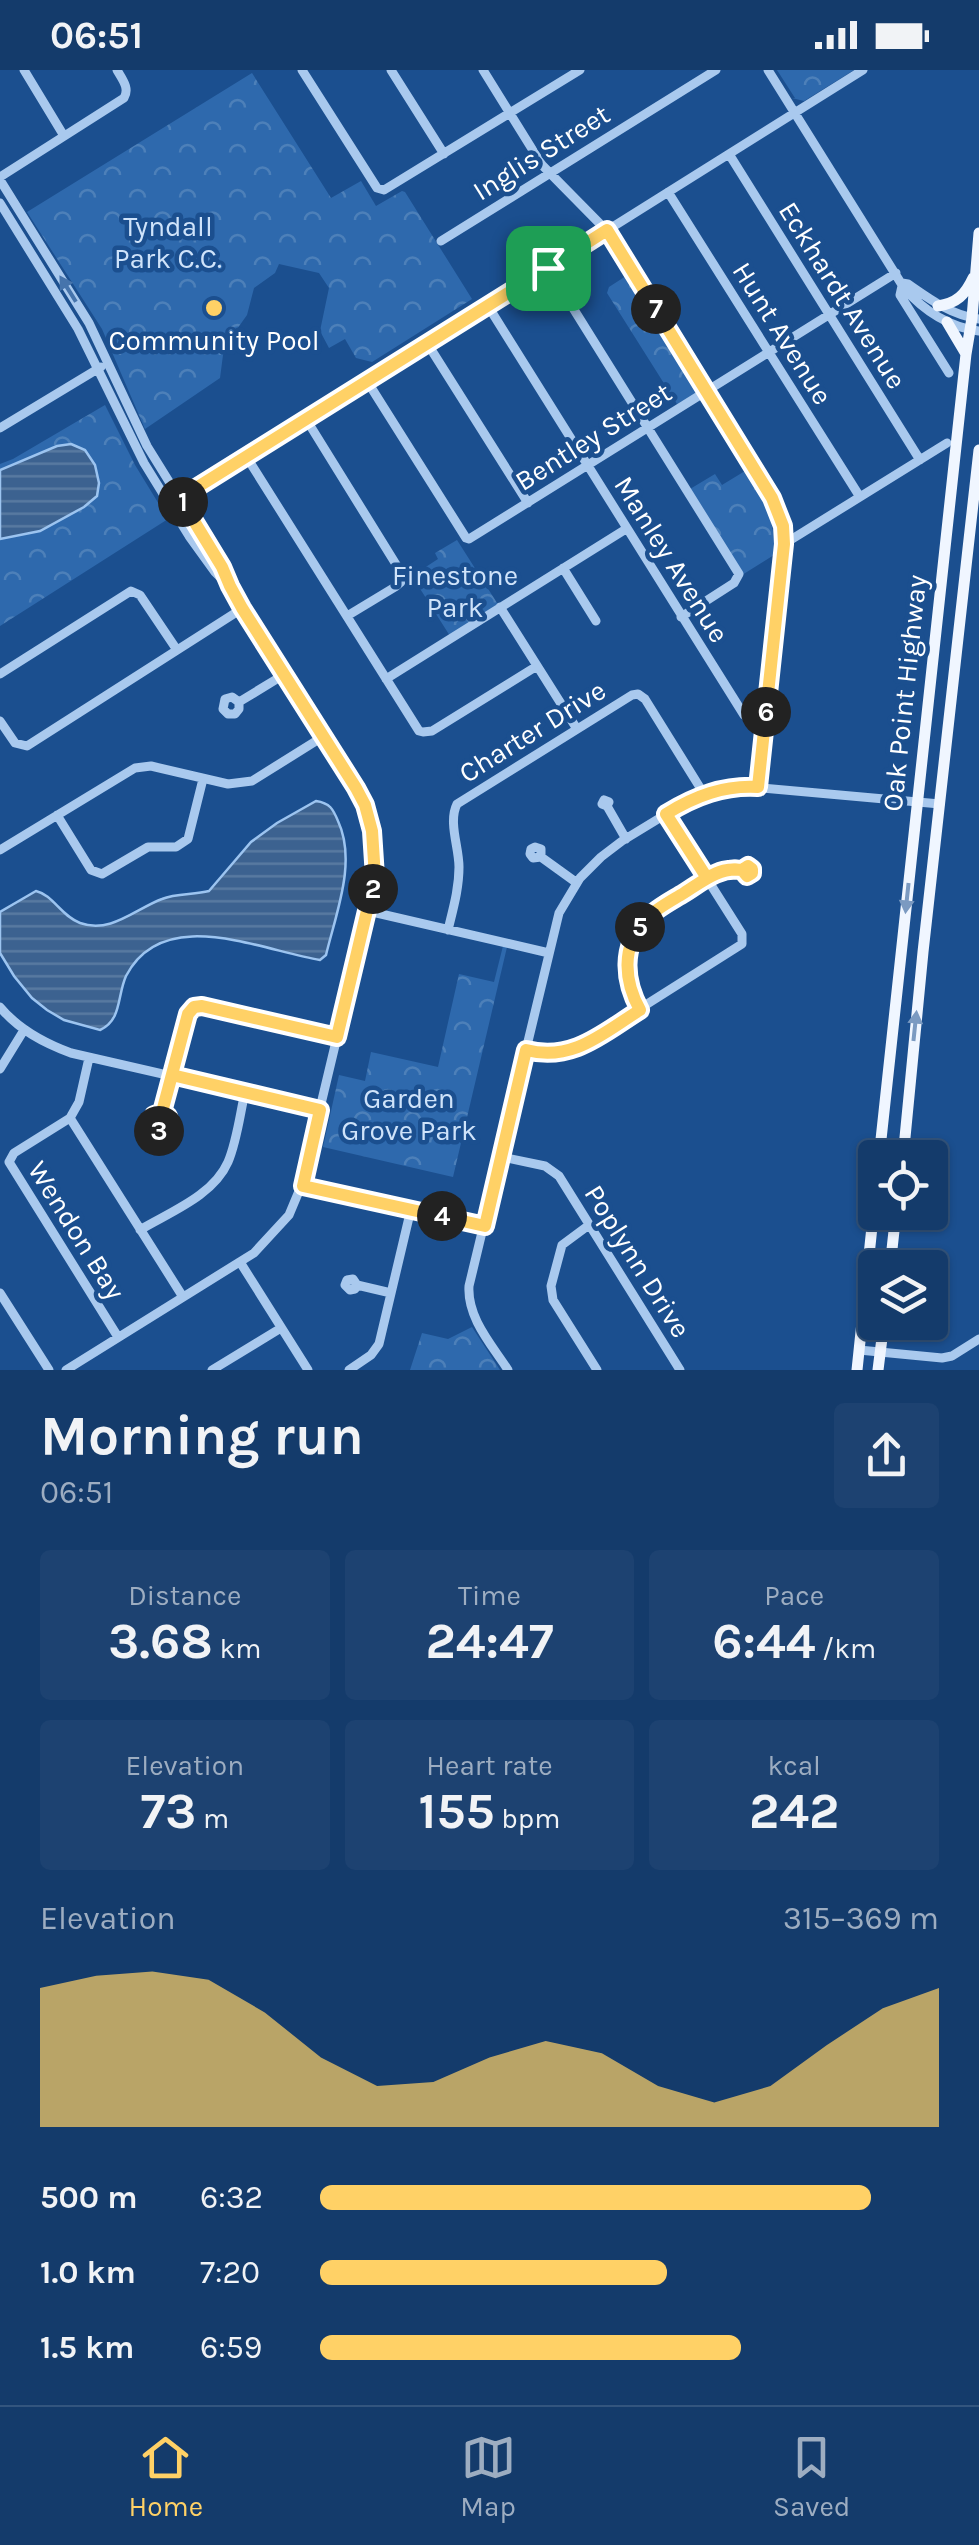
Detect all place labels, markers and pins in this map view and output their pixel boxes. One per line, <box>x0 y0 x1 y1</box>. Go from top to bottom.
pin <box>506 226 591 311</box>
pin: 7 <box>631 284 681 334</box>
marker: Community Pool <box>203 297 225 319</box>
place label: Community Pool <box>108 324 320 357</box>
pin: 1 <box>158 477 208 527</box>
pin: 6 <box>741 687 791 737</box>
pin: 2 <box>348 864 398 914</box>
pin: 5 <box>615 902 665 952</box>
pin: 3 <box>134 1106 184 1156</box>
pin: 4 <box>417 1191 467 1241</box>

